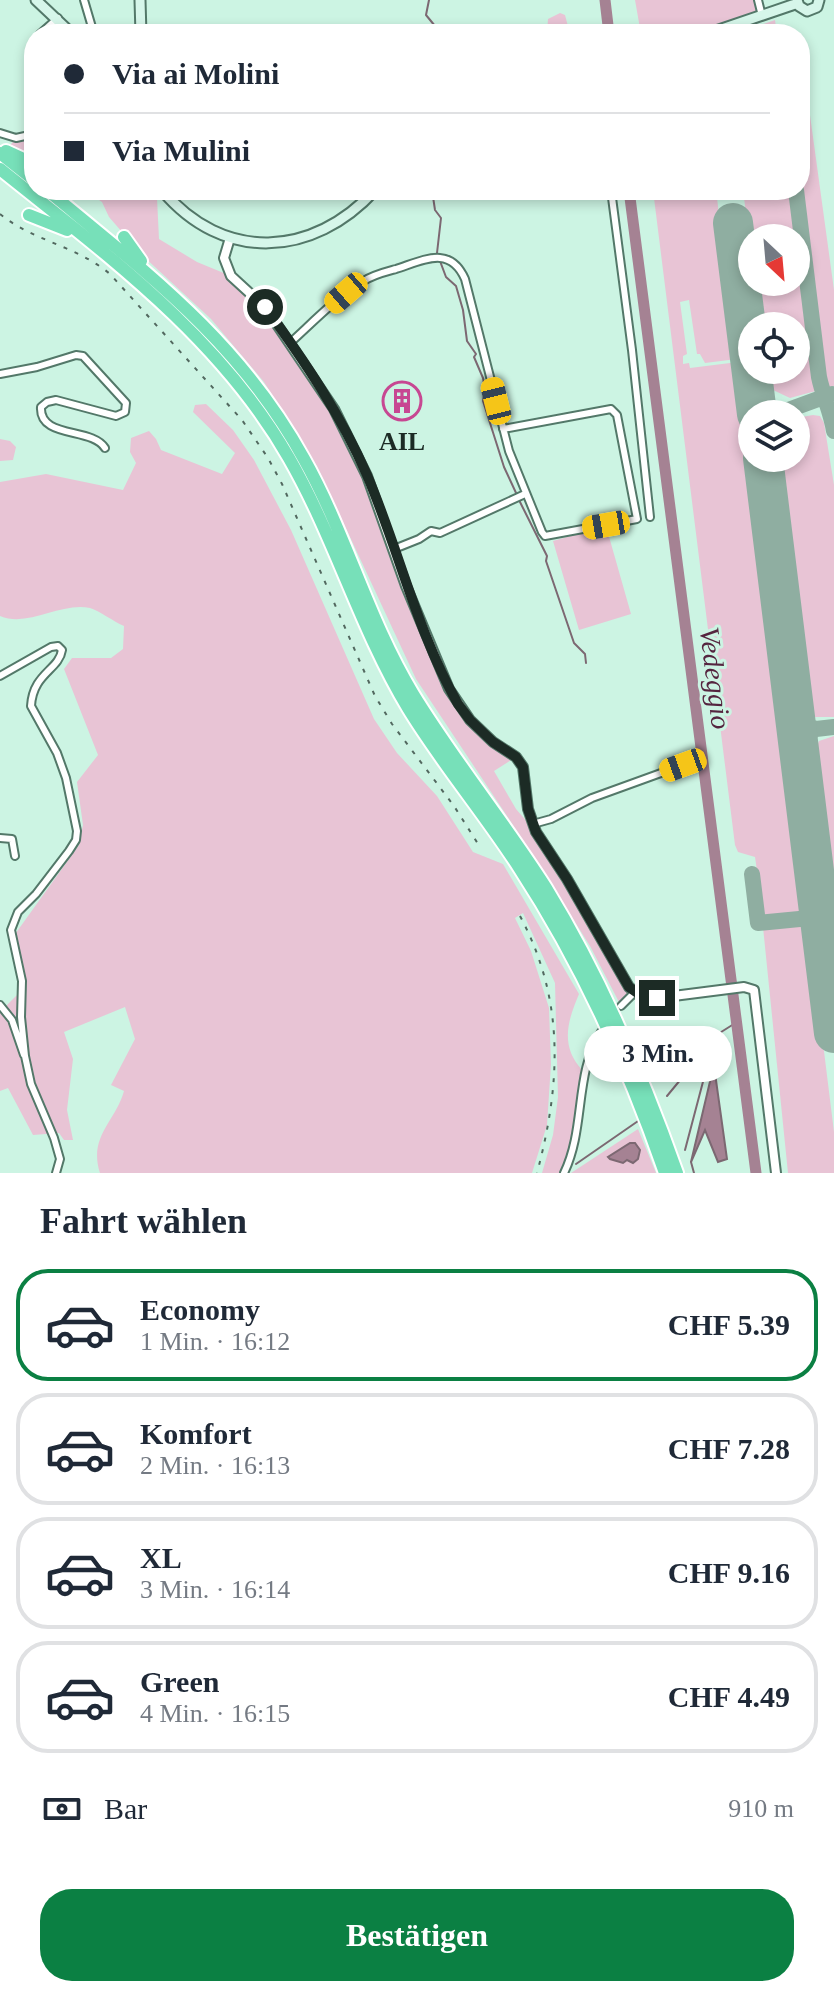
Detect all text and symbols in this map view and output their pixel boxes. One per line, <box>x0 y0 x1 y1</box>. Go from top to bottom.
text: Via ai Molini <box>112 57 279 90</box>
text: Via Mulini <box>112 134 250 167</box>
north arrow <box>738 224 810 296</box>
map controls <box>738 224 810 472</box>
car <box>320 268 372 318</box>
route start <box>247 289 283 325</box>
button: locate <box>738 312 810 384</box>
car <box>479 375 513 427</box>
building icon: AIL <box>381 380 423 422</box>
button: layers <box>738 400 810 472</box>
place label: AIL <box>379 427 425 456</box>
car <box>580 509 632 541</box>
water label: Vedeggio <box>694 625 737 731</box>
car <box>656 746 710 784</box>
route end <box>639 980 675 1016</box>
callout: 3 Min. <box>583 1026 731 1082</box>
text: 3 Min. <box>622 1039 694 1068</box>
text: Fahrt wählen <box>40 1201 247 1241</box>
icon: car <box>44 1289 116 1361</box>
text: Economy <box>140 1293 260 1326</box>
text: CHF 5.39 <box>668 1308 790 1341</box>
text: 1 Min. · 16:12 <box>140 1327 290 1356</box>
icon: car <box>44 1413 116 1485</box>
text: Komfort <box>140 1417 252 1450</box>
text: CHF 7.28 <box>668 1432 790 1465</box>
text: 2 Min. · 16:13 <box>140 1451 290 1480</box>
icon: car <box>44 1537 116 1609</box>
text: XL <box>140 1541 182 1574</box>
text: CHF 9.16 <box>668 1556 790 1589</box>
text: 3 Min. · 16:14 <box>140 1575 290 1604</box>
icon: car <box>44 1661 116 1733</box>
text: Green <box>140 1665 219 1698</box>
text: CHF 4.49 <box>668 1680 790 1713</box>
text: 4 Min. · 16:15 <box>140 1699 290 1728</box>
icon: cash <box>40 1787 84 1831</box>
text: Bar <box>104 1792 147 1825</box>
text: 910 m <box>728 1794 794 1823</box>
button: Bestätigen <box>40 1889 794 1981</box>

